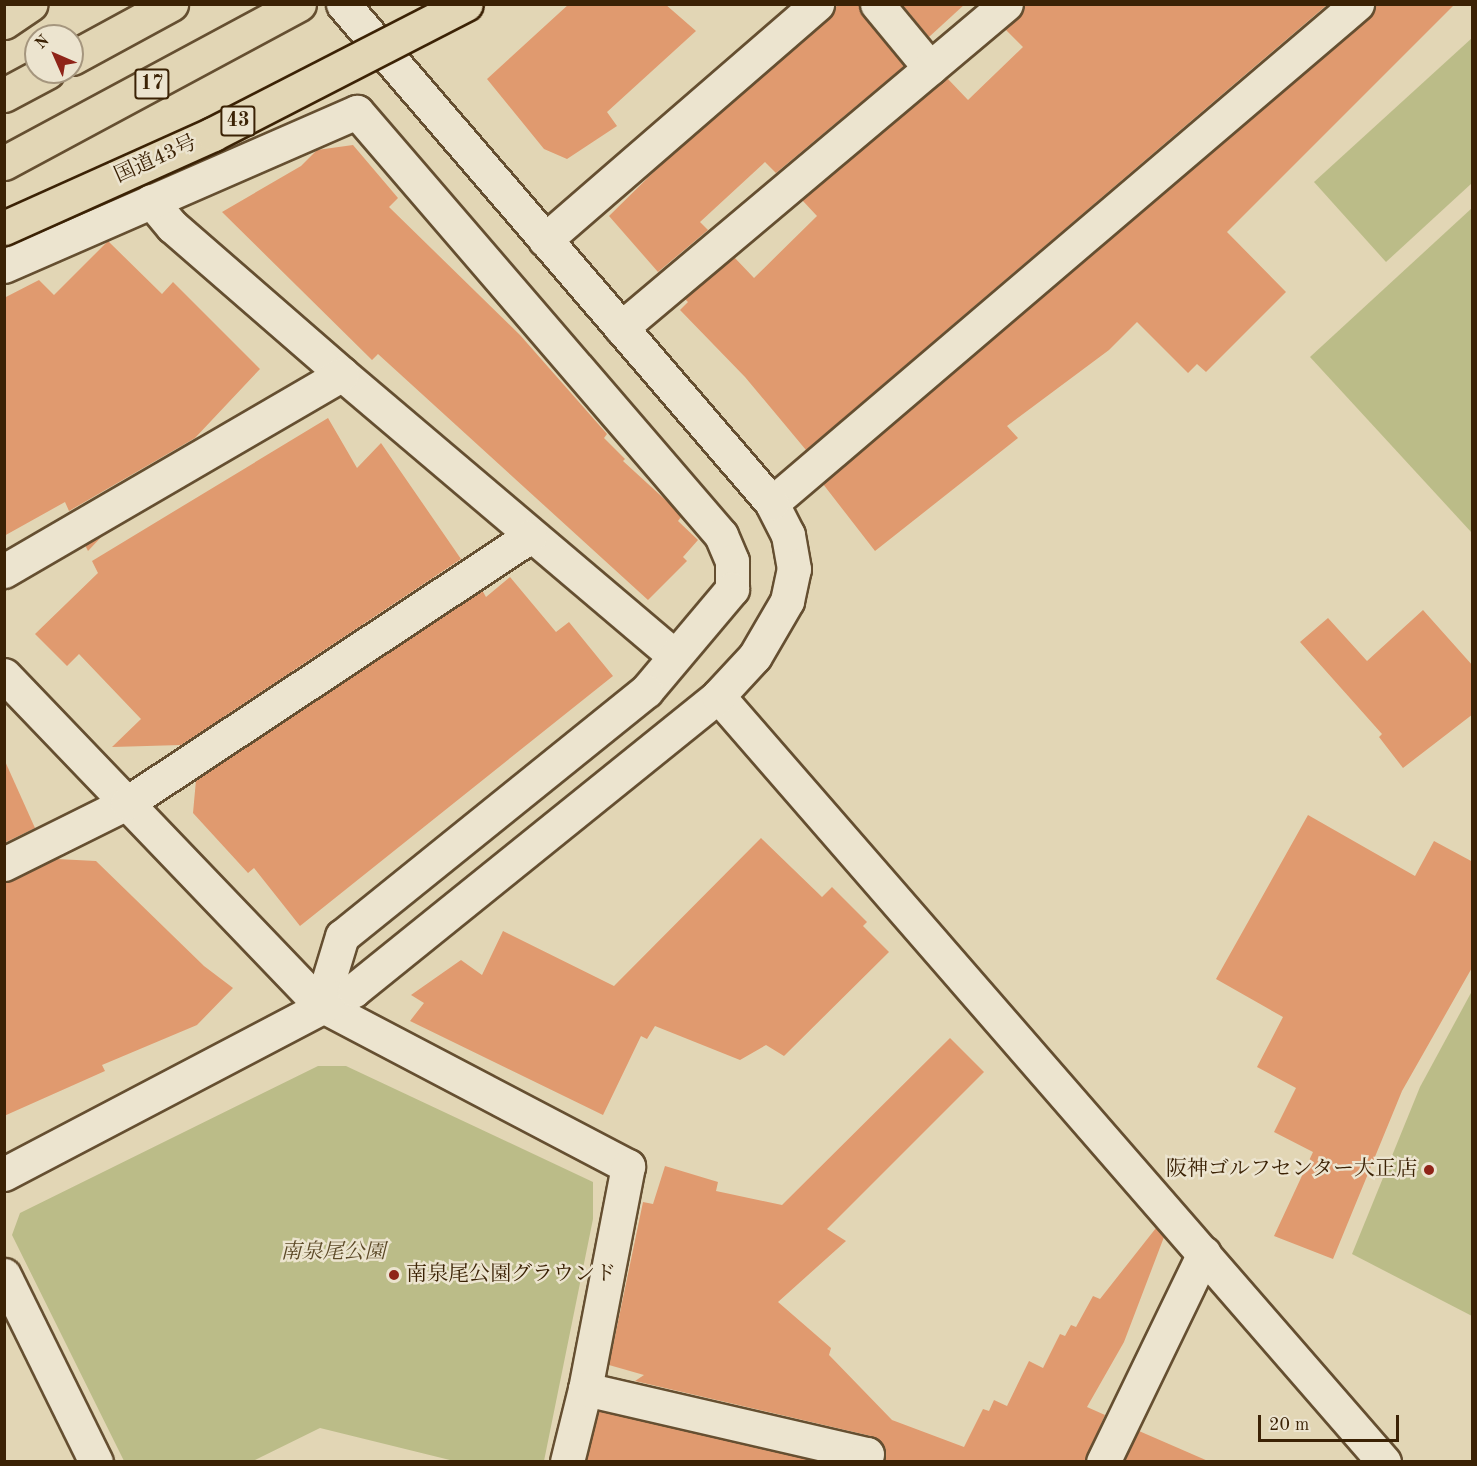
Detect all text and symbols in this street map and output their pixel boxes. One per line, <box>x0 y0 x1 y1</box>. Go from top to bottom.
north arrow <box>24 24 84 84</box>
text: N <box>33 33 53 53</box>
road number: 17 <box>134 67 170 101</box>
road number: 43 <box>220 104 256 138</box>
street label: 国道43号 <box>111 131 201 189</box>
place label: 阪神ゴルフセンター大正店 <box>1165 1157 1417 1183</box>
marker: 阪神ゴルフセンター大正店 <box>1422 1163 1436 1177</box>
park label: 南泉尾公園 <box>281 1240 385 1266</box>
place label: 南泉尾公園グラウンド <box>406 1262 616 1288</box>
marker: 南泉尾公園グラウンド <box>387 1268 401 1282</box>
scale bar <box>1261 1403 1402 1441</box>
text: 20 m <box>1269 1416 1309 1434</box>

